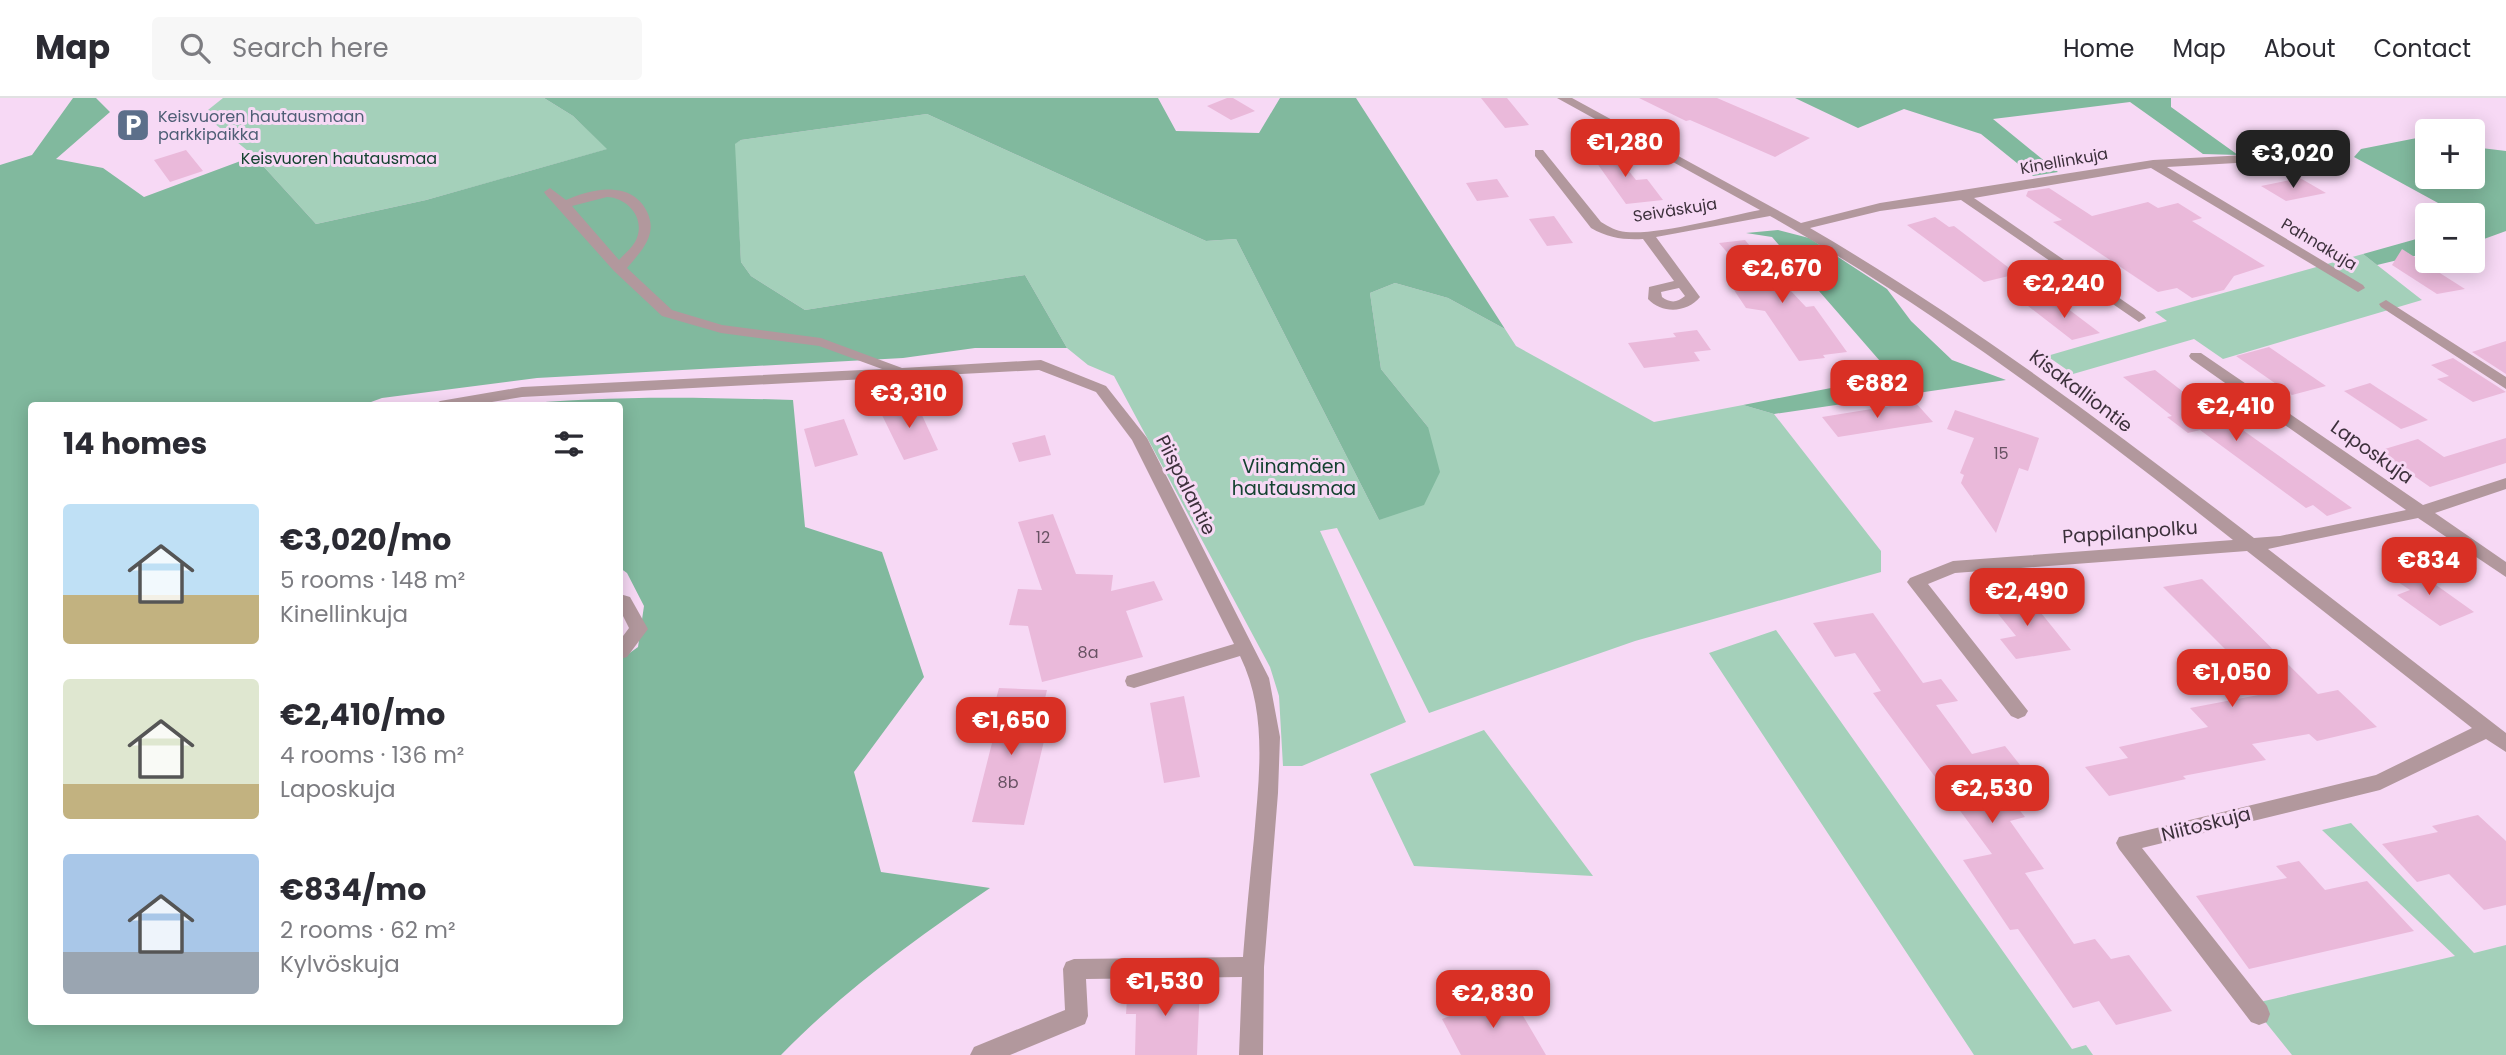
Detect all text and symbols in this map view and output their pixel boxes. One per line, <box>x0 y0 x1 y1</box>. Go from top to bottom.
search box <box>152 17 642 80</box>
text: Map <box>35 24 110 71</box>
icon: search <box>176 29 214 67</box>
text: Search here <box>232 30 389 66</box>
text: Home <box>2063 32 2135 65</box>
text: Map <box>2173 32 2226 65</box>
text: About <box>2264 32 2335 65</box>
text: Contact <box>2373 32 2471 65</box>
place label: Keisvuoren hautausmaan parkkipaikka <box>158 105 365 146</box>
parking icon: Keisvuoren hautausmaan parkkipaikka <box>114 106 152 144</box>
map controls <box>2415 119 2485 273</box>
button: + <box>2415 119 2485 189</box>
pin: €1,280 <box>1568 120 1682 179</box>
text: €1,280 <box>1587 126 1663 158</box>
pin: €3,020 <box>2236 130 2350 190</box>
text: €3,020 <box>2252 137 2334 169</box>
street label: Kinellinkuja <box>2018 142 2110 180</box>
park label: Keisvuoren hautausmaa <box>241 147 437 170</box>
street label: Seiväskuja <box>1631 192 1719 228</box>
button: − <box>2415 203 2485 273</box>
street label: Pahnakuja <box>2277 212 2361 276</box>
pin: €2,670 <box>1725 246 1839 305</box>
text: €2,670 <box>1742 252 1822 284</box>
pin: €2,240 <box>2007 260 2121 320</box>
text: €2,240 <box>2023 267 2105 299</box>
street label: Kisakalliontie <box>2024 343 2138 439</box>
pin: €882 <box>1836 360 1918 420</box>
text: €882 <box>1846 367 1908 399</box>
pin: €3,310 <box>852 370 966 430</box>
text: €3,310 <box>871 377 947 409</box>
pin: €2,410 <box>2179 384 2293 443</box>
text: €2,410 <box>2197 390 2275 422</box>
street label: Laposkuja <box>2325 414 2419 490</box>
text: 14 homes <box>63 422 207 465</box>
icon: filters <box>550 425 588 463</box>
street label: Piispalantie <box>1149 430 1223 540</box>
house number: 15 <box>1993 442 2009 465</box>
park label: Viinamäen hautausmaa <box>1232 453 1356 502</box>
street label: Pappilanpolku <box>2061 514 2199 550</box>
text: €3,020/mo <box>280 518 451 561</box>
house number: 12 <box>1036 526 1050 549</box>
icon: home <box>119 532 203 616</box>
pin: €834 <box>2388 538 2470 597</box>
text: €834 <box>2398 544 2460 576</box>
text: 5 rooms · 148 m² <box>280 564 465 596</box>
pin: €2,490 <box>1970 568 2084 628</box>
text: €2,490 <box>1986 575 2068 607</box>
text: Kinellinkuja <box>280 598 408 630</box>
house number: 8a <box>1078 641 1098 664</box>
pin: €1,050 <box>2175 650 2289 709</box>
text: €1,050 <box>2193 656 2271 688</box>
text: €2,410/mo <box>280 693 445 736</box>
pin: €1,650 <box>954 698 1068 757</box>
text: €1,650 <box>972 704 1050 736</box>
icon: home <box>119 707 203 791</box>
text: 4 rooms · 136 m² <box>280 739 464 771</box>
pin: €2,530 <box>1935 766 2049 825</box>
house number: 8b <box>998 771 1019 794</box>
text: €2,530 <box>1951 772 2033 804</box>
text: Laposkuja <box>280 773 396 805</box>
street label: Niitoskuja <box>2158 800 2254 848</box>
text: €834/mo <box>280 868 426 911</box>
icon: home <box>119 882 203 966</box>
text: 2 rooms · 62 m² <box>280 914 456 946</box>
text: Kylvöskuja <box>280 948 400 980</box>
pin: €1,530 <box>1108 958 1222 1018</box>
text: €1,530 <box>1126 965 1204 997</box>
pin: €2,830 <box>1436 970 1550 1030</box>
text: €2,830 <box>1452 977 1534 1009</box>

